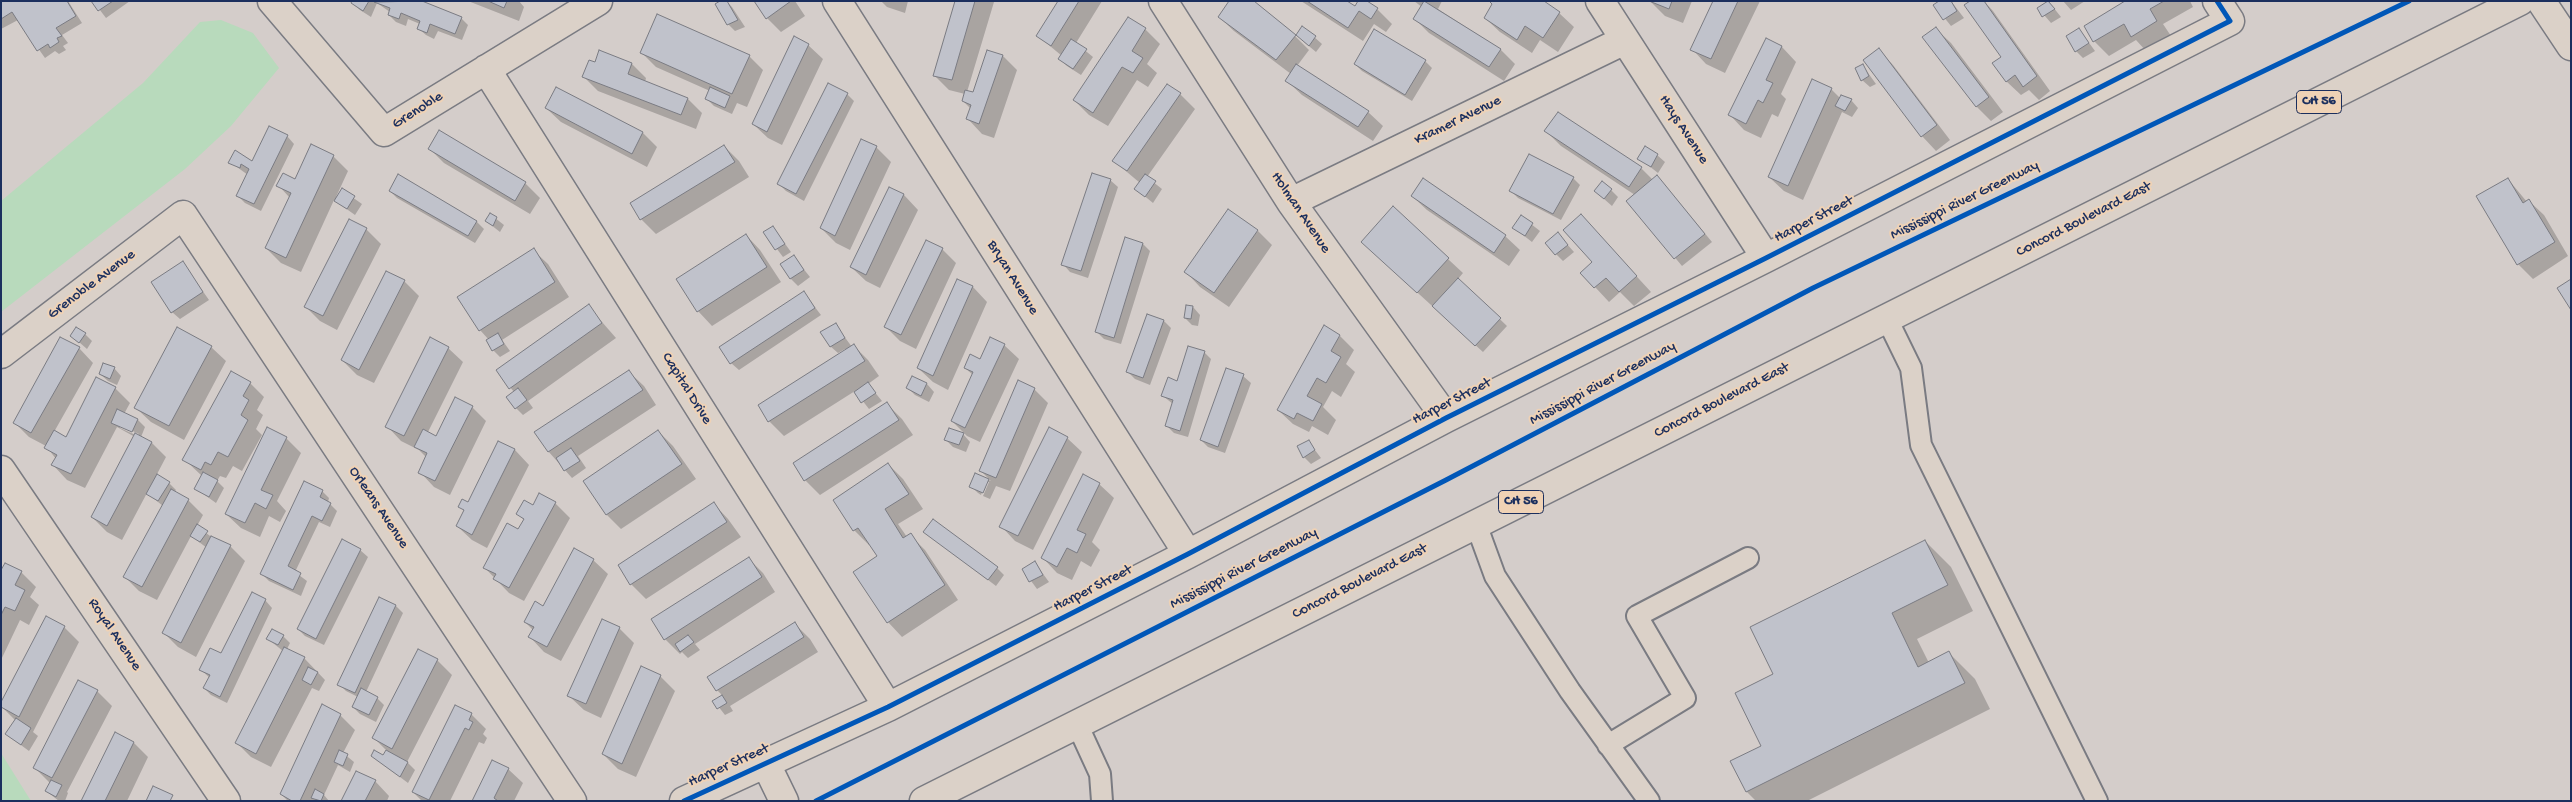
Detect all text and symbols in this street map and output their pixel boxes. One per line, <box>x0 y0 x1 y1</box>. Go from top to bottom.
street label: Grenoble <box>389 88 447 134</box>
road number: CH 56 <box>2296 90 2342 114</box>
street label: Kramer Avenue <box>1412 92 1504 150</box>
street label: Hays Avenue <box>1654 92 1712 168</box>
street label: Mississippi River Greenway <box>1888 157 2042 245</box>
street label: Holman Avenue <box>1266 169 1334 257</box>
street label: Concord Boulevard East <box>2014 178 2154 262</box>
street label: Harper Street <box>1772 192 1856 248</box>
street label: Bryan Avenue <box>982 237 1042 319</box>
street label: Grenoble Avenue <box>45 246 139 324</box>
street label: Mississippi River Greenway <box>1527 338 1679 430</box>
street label: Capital Drive <box>657 350 715 428</box>
street label: Concord Boulevard East <box>1652 359 1792 443</box>
street label: Harper Street <box>1410 374 1494 430</box>
street label: Orleans Avenue <box>344 464 412 552</box>
road number: CH 56 <box>1498 491 1544 514</box>
street label: Mississippi River Greenway <box>1167 524 1321 614</box>
street label: Concord Boulevard East <box>1290 540 1430 624</box>
street label: Harper Street <box>1051 561 1135 617</box>
street label: Royal Avenue <box>83 595 145 675</box>
street label: Harper Street <box>686 740 772 792</box>

